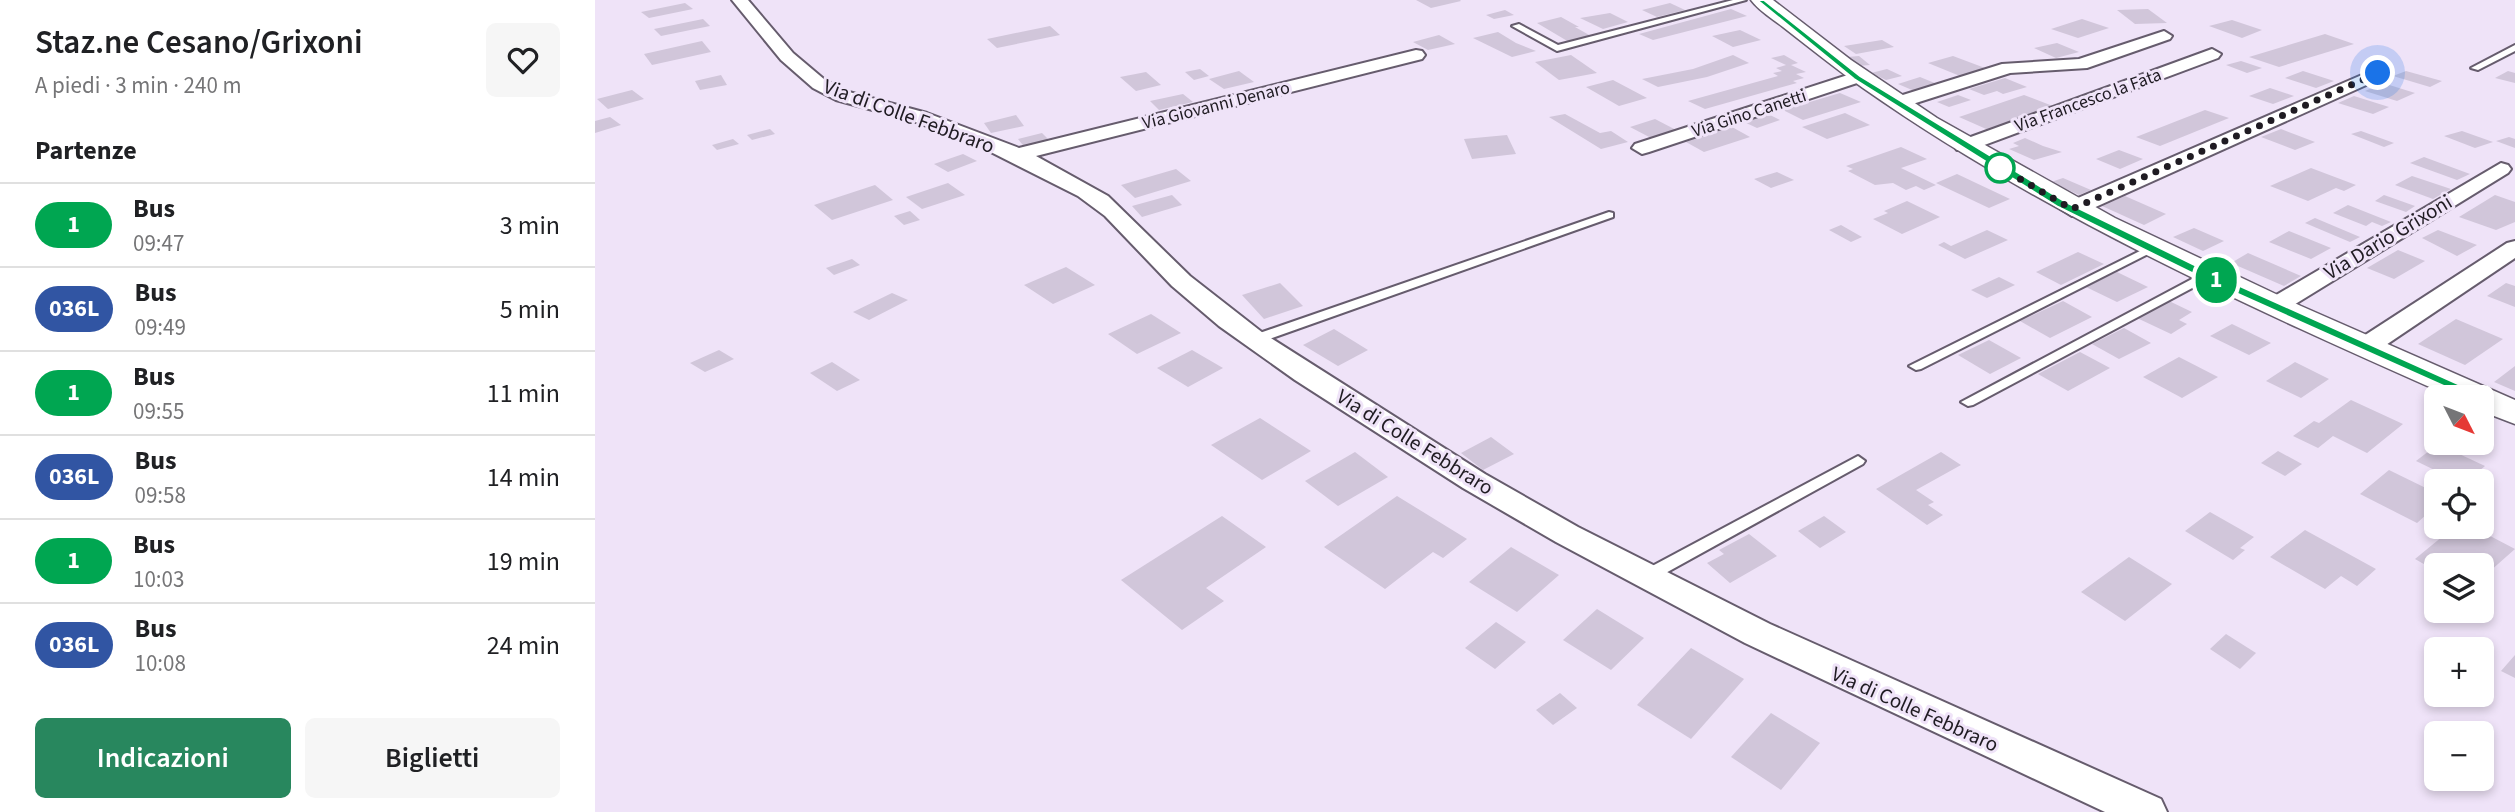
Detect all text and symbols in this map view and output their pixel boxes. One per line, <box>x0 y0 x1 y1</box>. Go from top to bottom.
text: Staz.ne Cesano/Grixoni <box>35 19 363 66</box>
button: heart <box>486 23 560 97</box>
your location <box>2360 55 2395 90</box>
street label: Via Francesco la Fata <box>2011 62 2165 139</box>
text: A piedi · 3 min · 240 m <box>35 69 242 102</box>
street label: Via di Colle Febbraro <box>819 71 999 161</box>
street label: Via Giovanni Denaro <box>1140 75 1292 136</box>
street label: Via Gino Canetti <box>1689 83 1810 144</box>
text: Partenze <box>35 132 137 169</box>
unlabelled marker <box>1985 153 2015 183</box>
street label: Via Dario Grixoni <box>2318 187 2458 287</box>
text: Bus <box>133 190 175 227</box>
text: 1 <box>67 207 80 242</box>
text: 3 min <box>500 207 560 244</box>
text: 09:47 <box>133 227 184 260</box>
line badge: 1 <box>2193 257 2239 303</box>
text: 1 <box>2210 262 2222 297</box>
text: Bus <box>134 274 176 311</box>
text: 036L <box>49 291 99 326</box>
text: 5 min <box>500 291 560 328</box>
text: 09:49 <box>134 311 186 344</box>
text: Bus <box>133 358 175 395</box>
text: 1 <box>67 375 80 410</box>
text: 11 min <box>487 375 560 412</box>
street label: Via di Colle Febbraro <box>1331 382 1499 502</box>
north arrow <box>2424 385 2494 455</box>
map controls <box>2424 385 2494 791</box>
text: 09:55 <box>133 395 184 428</box>
text: Bus <box>134 442 176 479</box>
text: 036L <box>49 459 99 494</box>
text: 14 min <box>487 459 560 496</box>
button: locate <box>2424 469 2494 539</box>
text: 09:58 <box>134 479 186 512</box>
text: Bus <box>133 526 175 563</box>
text: 1 <box>67 543 80 578</box>
text: 19 min <box>487 543 560 580</box>
button: layers <box>2424 553 2494 623</box>
text: 10:03 <box>133 563 184 596</box>
text: Bus <box>134 610 176 647</box>
text: 036L <box>49 627 99 662</box>
text: 24 min <box>487 627 560 664</box>
button: + <box>2424 637 2494 707</box>
text: 10:08 <box>134 647 186 680</box>
street label: Via di Colle Febbraro <box>1827 659 2003 759</box>
button: Indicazioni <box>35 718 291 798</box>
button: Biglietti <box>305 718 560 798</box>
button: − <box>2424 721 2494 791</box>

